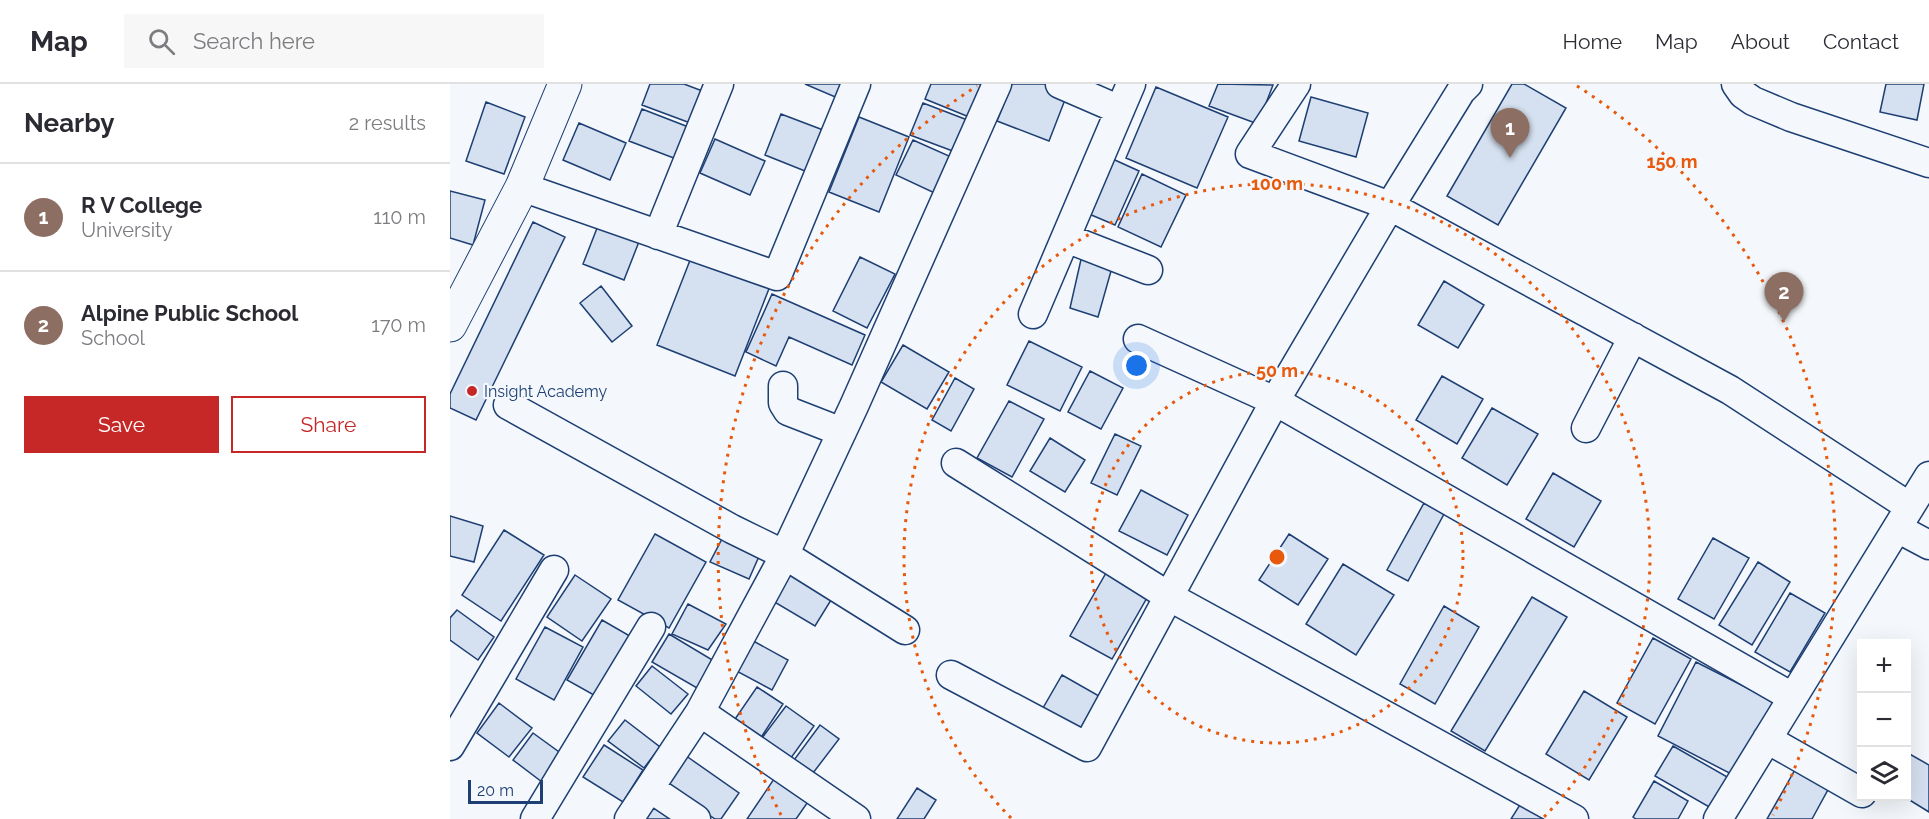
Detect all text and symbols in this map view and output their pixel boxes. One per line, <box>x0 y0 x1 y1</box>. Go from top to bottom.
search box <box>124 14 544 68</box>
text: Map <box>30 25 88 58</box>
icon: search <box>145 25 178 58</box>
text: Search here <box>193 28 315 54</box>
text: Home <box>1563 29 1622 54</box>
text: Map <box>1655 29 1698 54</box>
text: About <box>1731 29 1790 54</box>
text: Contact <box>1823 29 1899 54</box>
text: Nearby <box>24 108 114 138</box>
pin: 1 <box>1490 109 1530 158</box>
text: 2 results <box>349 111 426 135</box>
text: 150 m <box>1647 151 1698 172</box>
text: 100 m <box>1251 173 1303 194</box>
text: R V College <box>81 192 202 218</box>
text: 1 <box>39 205 48 229</box>
text: 110 m <box>373 205 426 229</box>
text: University <box>81 218 173 242</box>
pin: 2 <box>1764 272 1804 322</box>
text: Alpine Public School <box>81 300 298 326</box>
text: 2 <box>38 313 49 337</box>
text: 170 m <box>371 313 426 337</box>
text: School <box>81 326 145 350</box>
your location <box>1122 351 1151 380</box>
text: 50 m <box>1256 360 1298 381</box>
place label: Insight Academy <box>484 382 608 401</box>
marker: Insight Academy <box>465 384 479 398</box>
button: Save <box>24 396 219 453</box>
button: Share <box>231 396 426 453</box>
centre of rings <box>1267 547 1287 567</box>
map controls <box>1857 639 1911 801</box>
button: + <box>1857 639 1911 693</box>
button: − <box>1857 693 1911 747</box>
button: layers <box>1857 747 1911 801</box>
scale bar <box>468 777 543 804</box>
text: 20 m <box>477 781 514 800</box>

